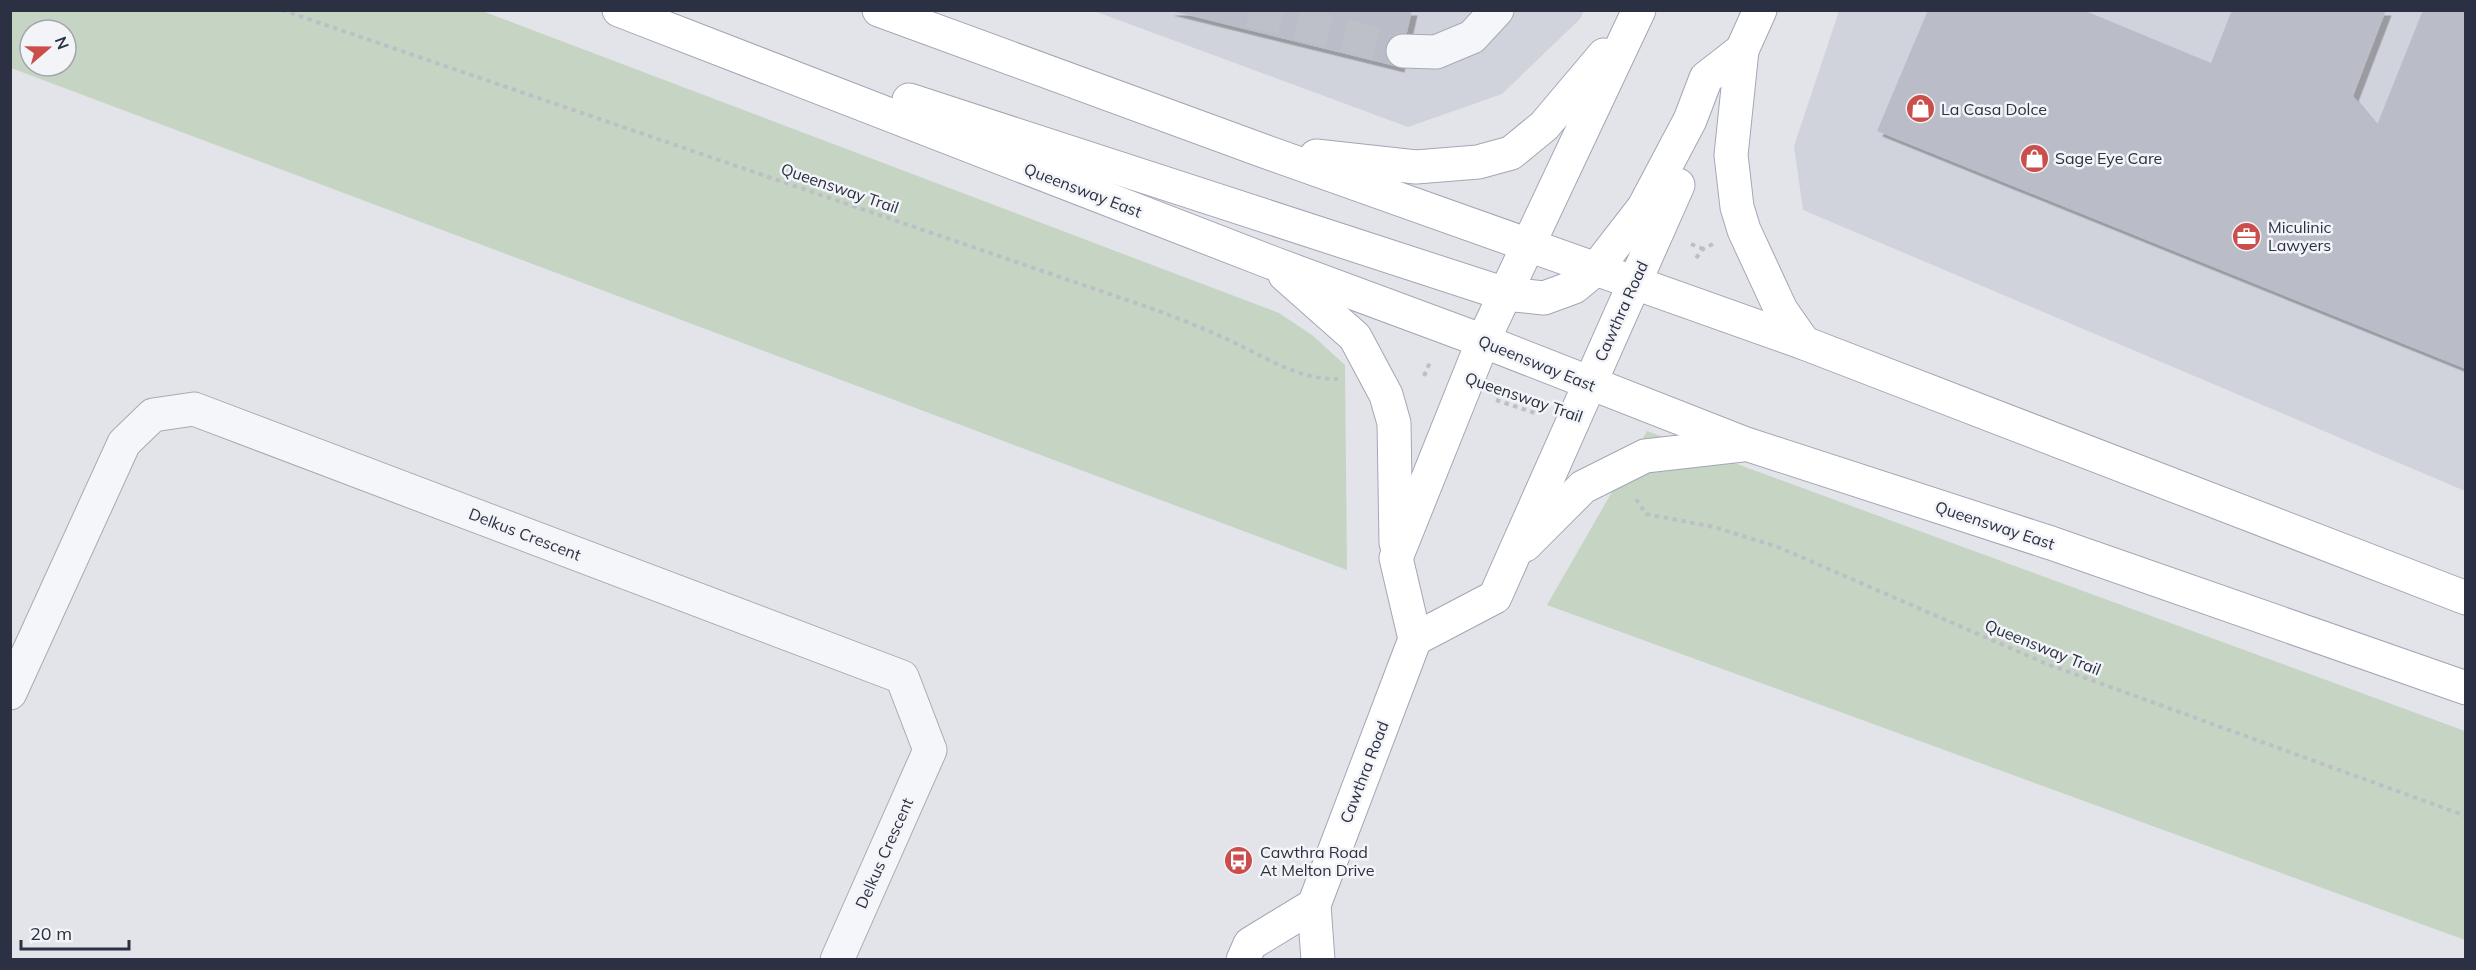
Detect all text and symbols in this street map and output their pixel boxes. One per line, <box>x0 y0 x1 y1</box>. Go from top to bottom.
north arrow <box>18 18 78 78</box>
text: N <box>51 34 74 52</box>
shop icon: La Casa Dolce <box>1904 93 1936 125</box>
place label: La Casa Dolce <box>1941 99 2047 119</box>
shop icon: Sage Eye Care <box>2018 142 2050 174</box>
place label: Sage Eye Care <box>2055 148 2162 168</box>
street label: Queensway Trail <box>778 158 902 218</box>
street label: Queensway East <box>1021 158 1145 222</box>
place label: Miculinic Lawyers <box>2268 217 2331 255</box>
office icon: Miculinic Lawyers <box>2231 220 2263 252</box>
street label: Cawthra Road <box>1590 258 1652 364</box>
street label: Queensway East <box>1476 330 1599 396</box>
street label: Queensway Trail <box>1462 367 1586 427</box>
street label: Queensway East <box>1933 496 2058 554</box>
street label: Delkus Crescent <box>466 503 584 565</box>
street label: Queensway Trail <box>1982 615 2104 679</box>
street label: Cawthra Road <box>1335 718 1393 826</box>
street label: Delkus Crescent <box>851 794 917 911</box>
place label: Cawthra Road At Melton Drive <box>1260 842 1374 880</box>
bus stop icon: Cawthra Road At Melton Drive <box>1223 845 1255 877</box>
scale bar <box>21 913 129 951</box>
text: 20 m <box>30 922 72 945</box>

